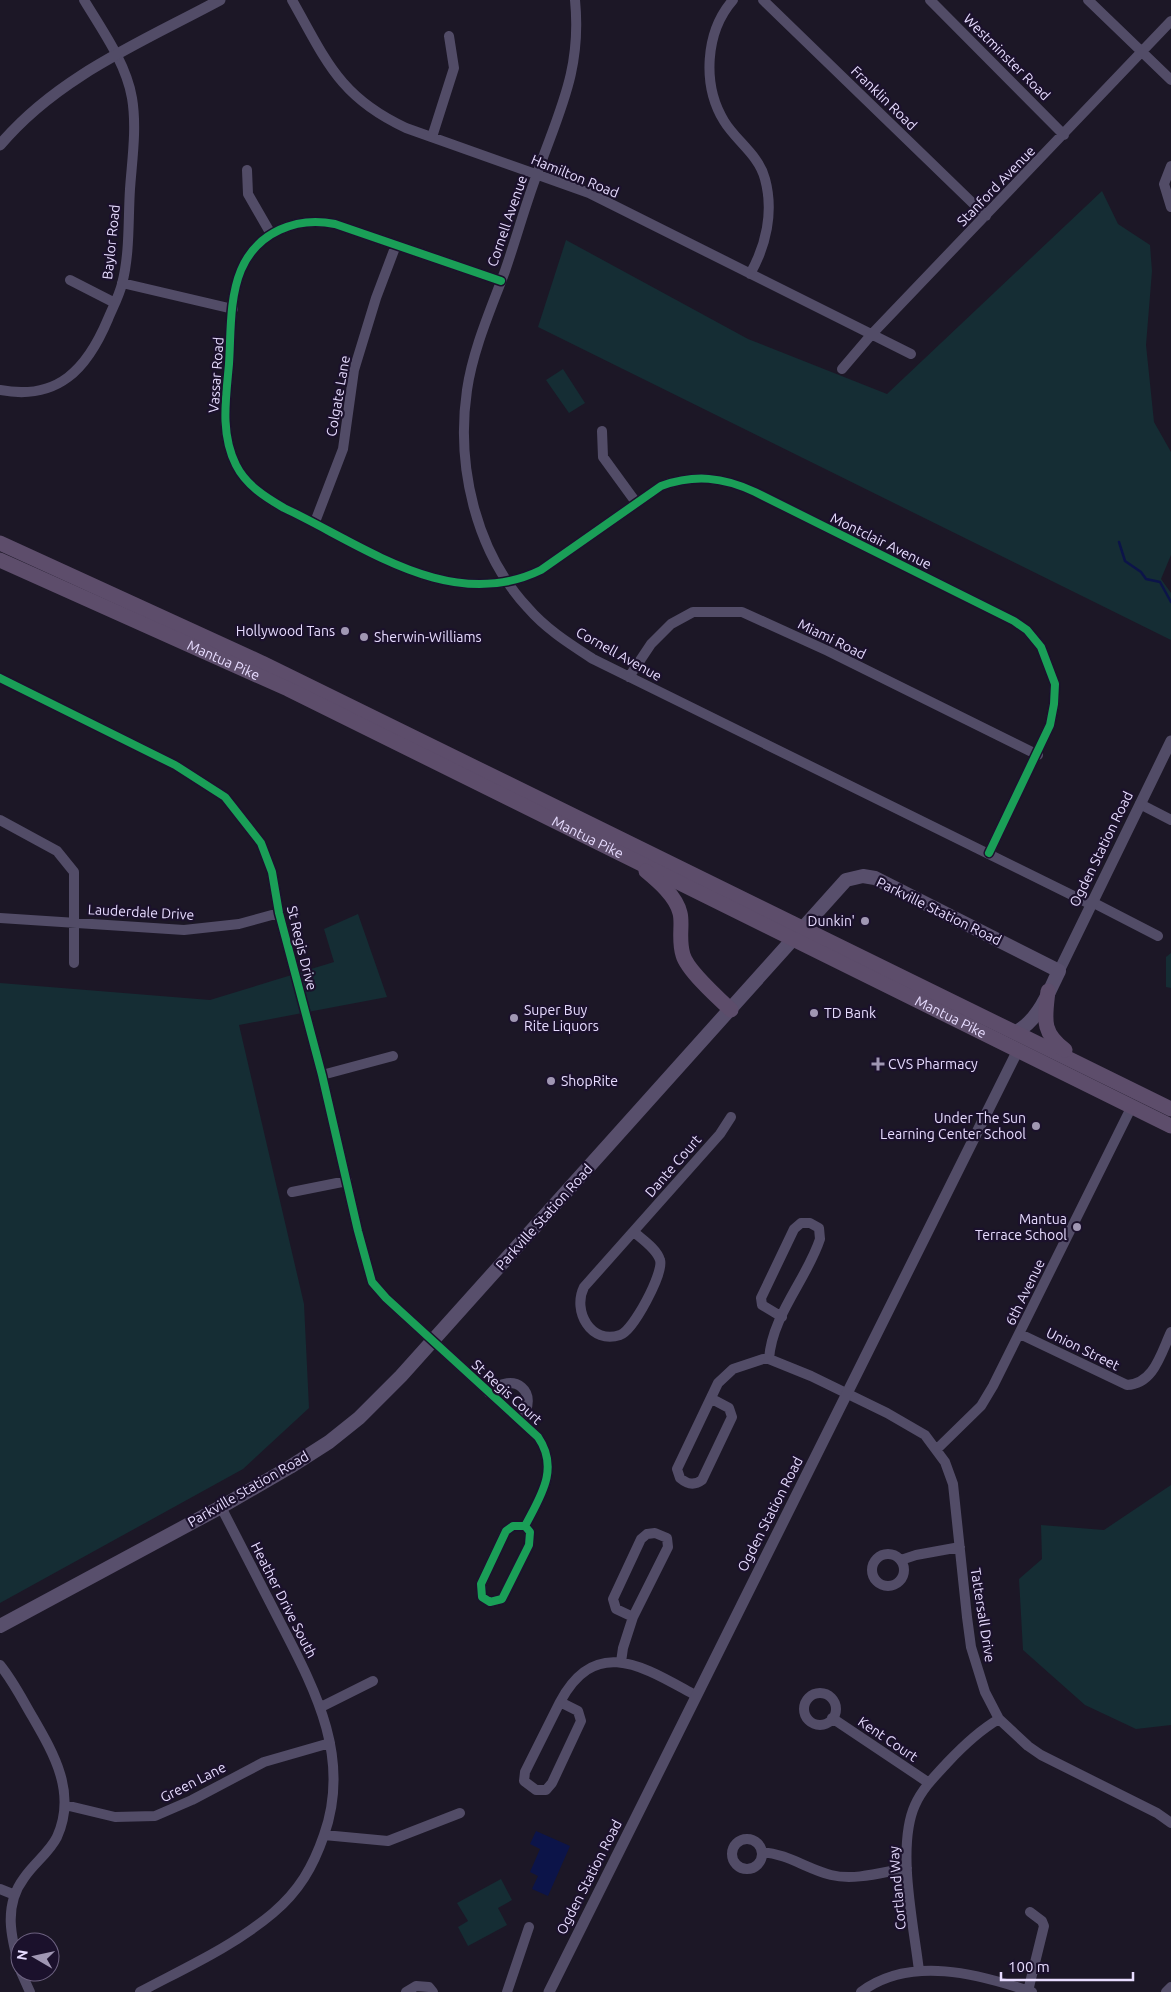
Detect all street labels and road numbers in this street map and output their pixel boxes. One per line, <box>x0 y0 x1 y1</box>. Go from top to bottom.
street label: Westminster Road <box>960 10 1054 104</box>
street label: Franklin Road <box>848 63 920 133</box>
street label: Stanford Avenue <box>954 143 1038 229</box>
street label: Hamilton Road <box>529 151 621 201</box>
street label: Cornell Avenue <box>484 173 530 269</box>
street label: Baylor Road <box>99 204 123 280</box>
street label: Vassar Road <box>205 337 227 413</box>
street label: Colgate Lane <box>323 354 353 438</box>
street label: Montclair Avenue <box>828 510 934 572</box>
street label: Miami Road <box>795 616 869 662</box>
street label: Cornell Avenue <box>573 624 665 684</box>
street label: Mantua Pike <box>185 637 262 683</box>
street label: Ogden Station Road <box>1066 789 1136 909</box>
street label: Mantua Pike <box>549 813 626 862</box>
street label: Parkville Station Road <box>874 874 1004 948</box>
street label: Lauderdale Drive <box>87 901 195 923</box>
street label: St Regis Drive <box>284 904 320 992</box>
street label: Mantua Pike <box>912 993 989 1041</box>
street label: Dante Court <box>642 1131 705 1200</box>
street label: Parkville Station Road <box>492 1161 596 1273</box>
street label: 6th Avenue <box>1002 1256 1048 1328</box>
street label: Union Street <box>1044 1324 1123 1374</box>
street label: St Regis Court <box>469 1356 546 1428</box>
street label: Parkville Station Road <box>185 1448 311 1530</box>
street label: Ogden Station Road <box>734 1454 806 1574</box>
street label: Heather Drive South <box>248 1539 320 1661</box>
street label: Tattersall Drive <box>968 1567 998 1663</box>
street label: Kent Court <box>855 1713 921 1765</box>
street label: Green Lane <box>158 1759 228 1805</box>
street label: Ogden Station Road <box>553 1817 625 1937</box>
street label: Cortland Way <box>885 1845 909 1931</box>

